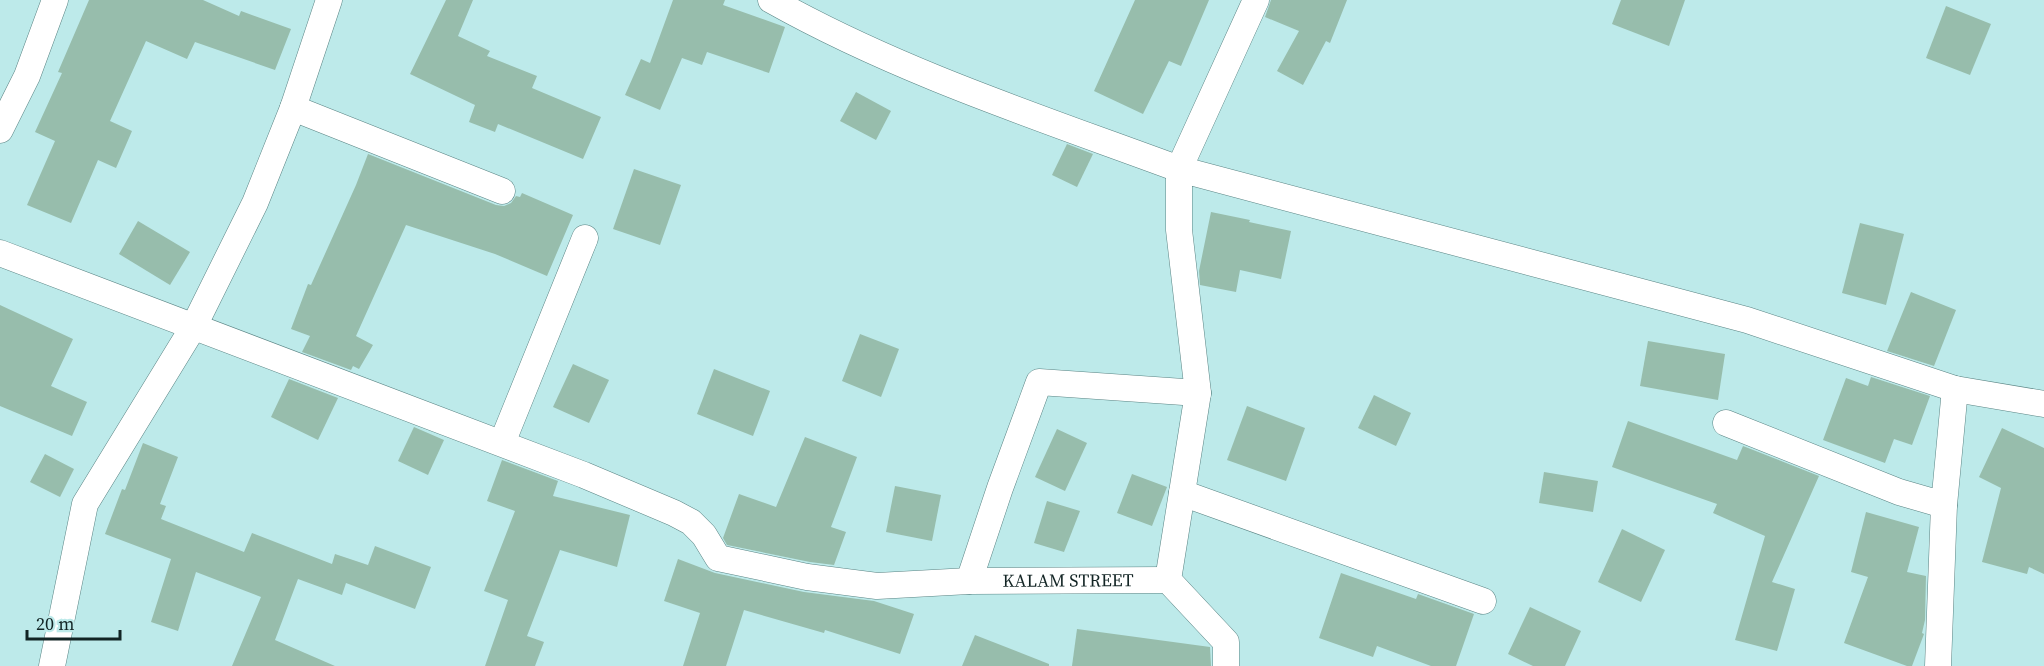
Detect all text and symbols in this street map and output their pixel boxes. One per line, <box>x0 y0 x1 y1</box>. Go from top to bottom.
street label: KALAM STREET <box>1002 567 1134 593</box>
scale bar <box>27 603 120 641</box>
text: 20 m <box>36 611 74 636</box>

